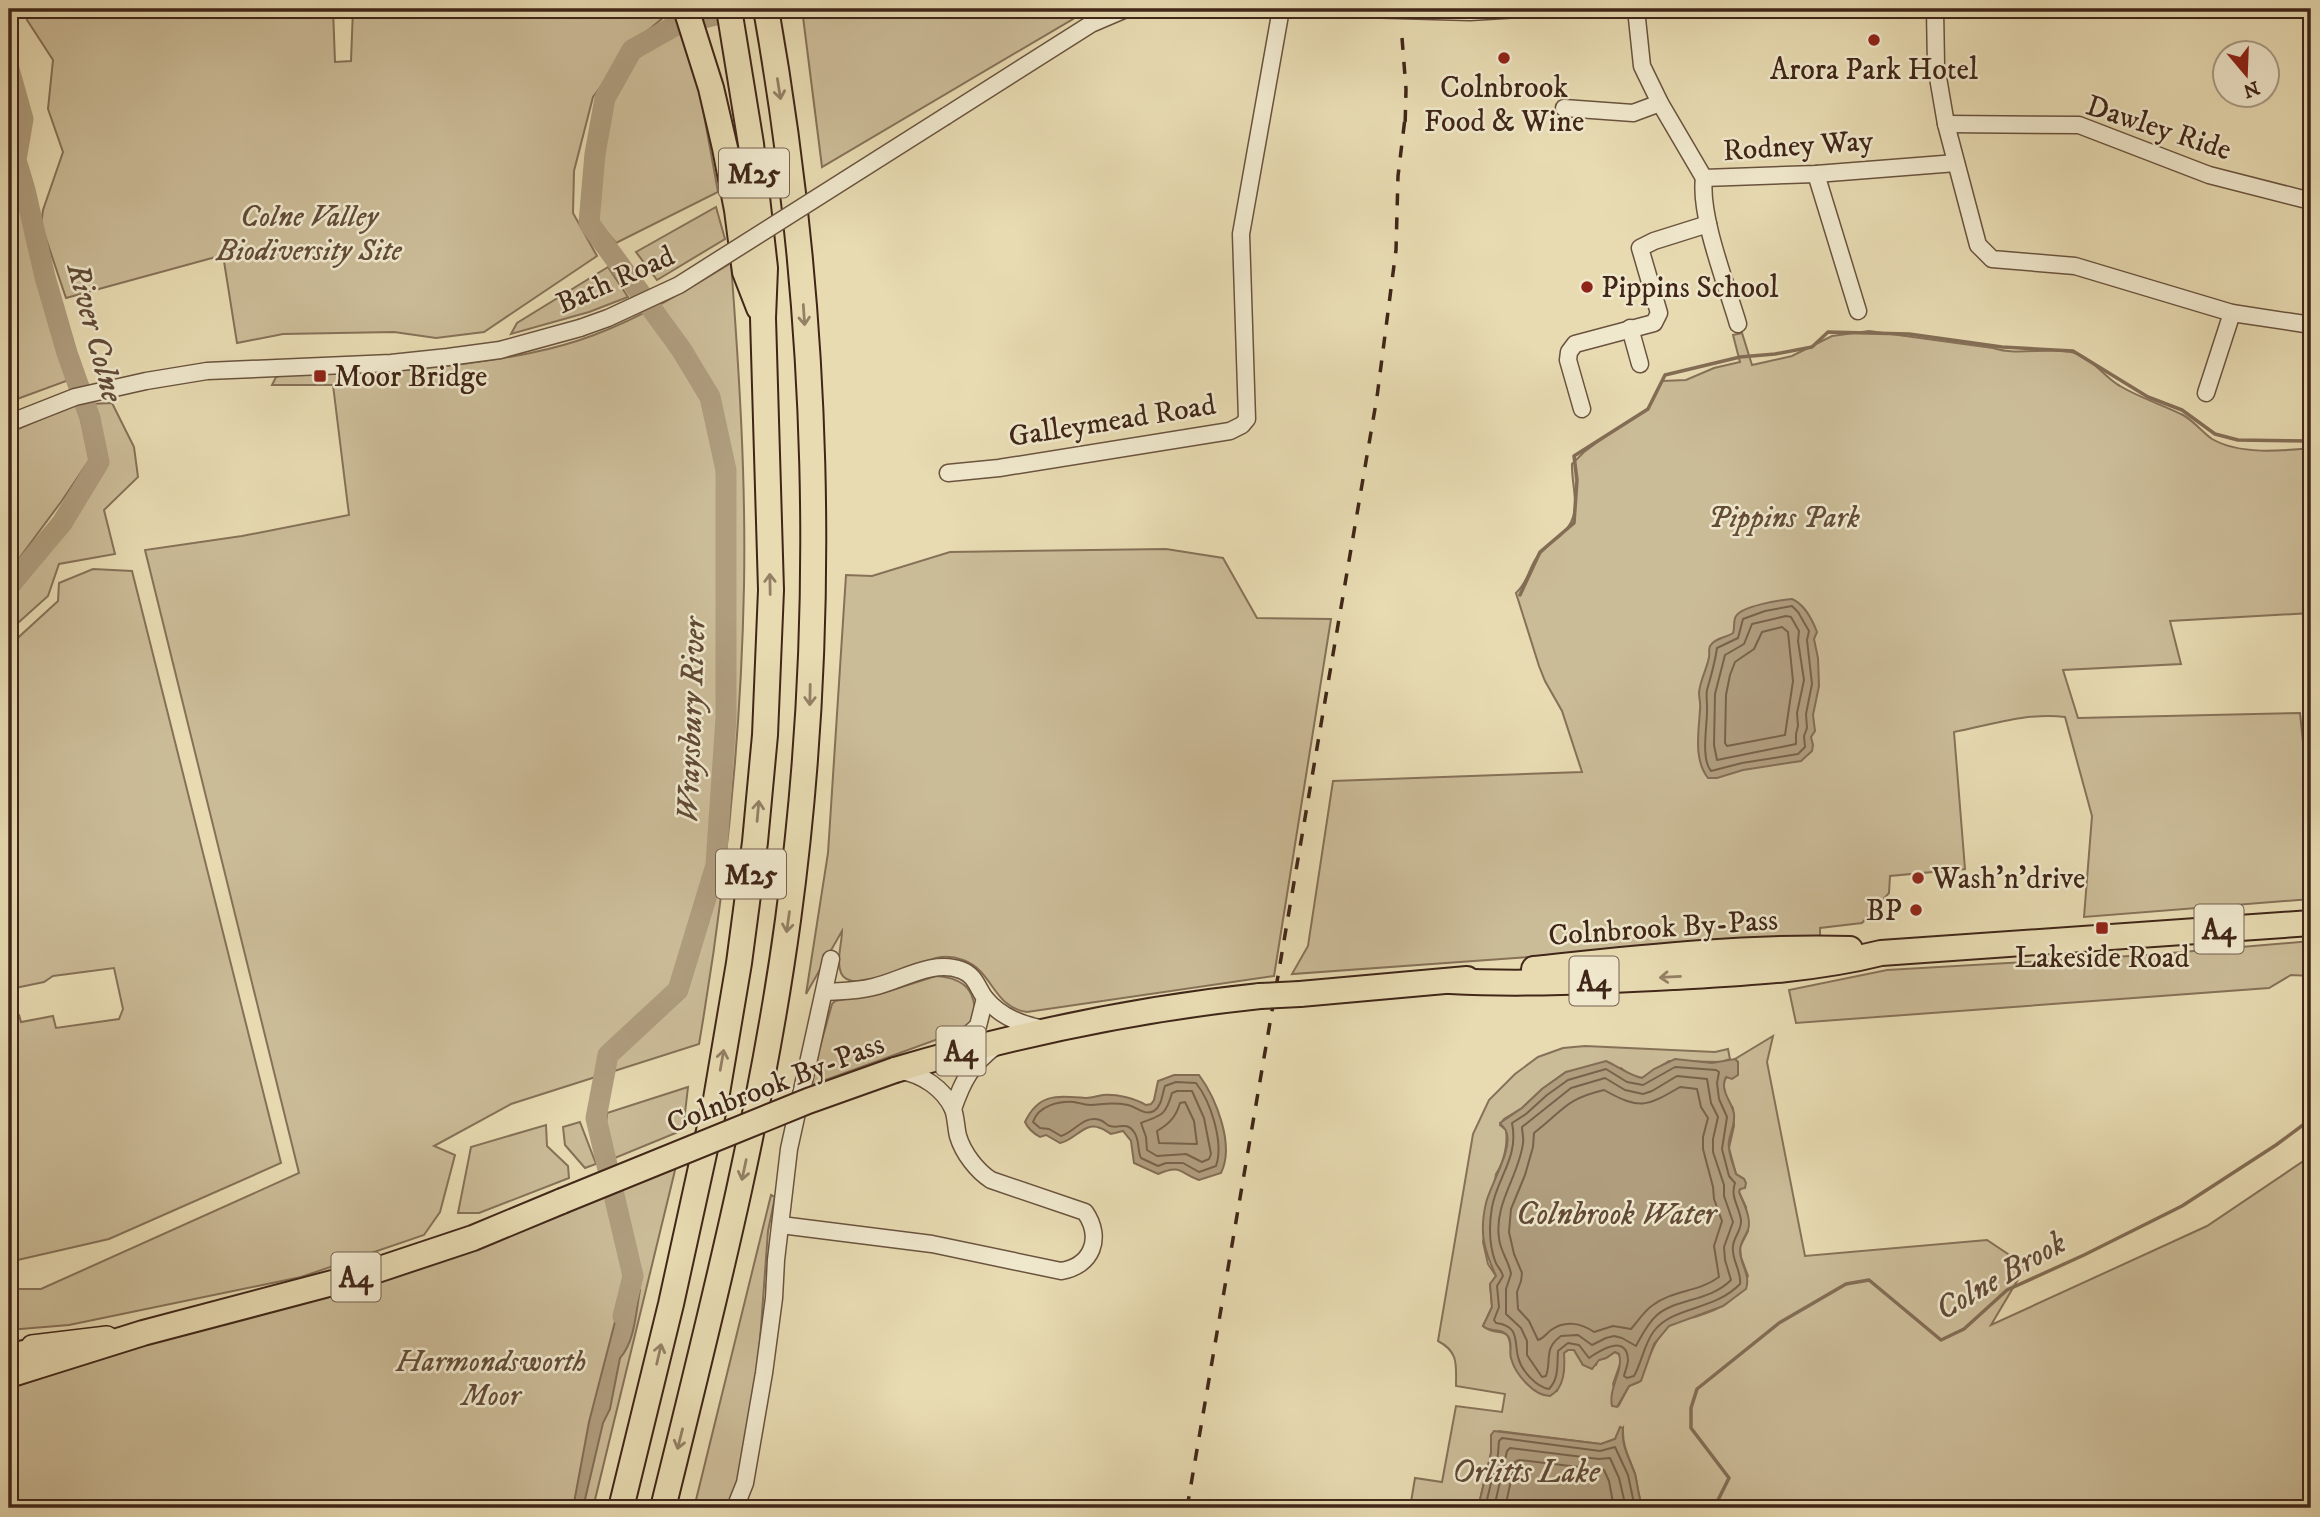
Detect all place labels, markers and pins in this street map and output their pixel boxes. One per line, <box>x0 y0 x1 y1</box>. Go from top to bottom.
marker: Arora Park Hotel <box>1866 32 1882 48</box>
marker: Colnbrook Food & Wine <box>1496 50 1512 66</box>
place label: Arora Park Hotel <box>1770 52 1978 89</box>
place label: Colnbrook Food & Wine <box>1424 70 1584 141</box>
place label: Pippins School <box>1601 270 1778 307</box>
marker: Pippins School <box>1579 279 1595 295</box>
place label: Moor Bridge <box>334 359 487 396</box>
marker: Moor Bridge <box>312 368 328 384</box>
place label: Wash’n’drive <box>1931 861 2086 898</box>
marker: Wash’n’drive <box>1910 870 1926 886</box>
place label: BP <box>1866 893 1902 930</box>
marker: BP <box>1908 902 1924 918</box>
marker: Lakeside Road <box>2094 920 2110 936</box>
place label: Lakeside Road <box>2014 940 2190 977</box>

